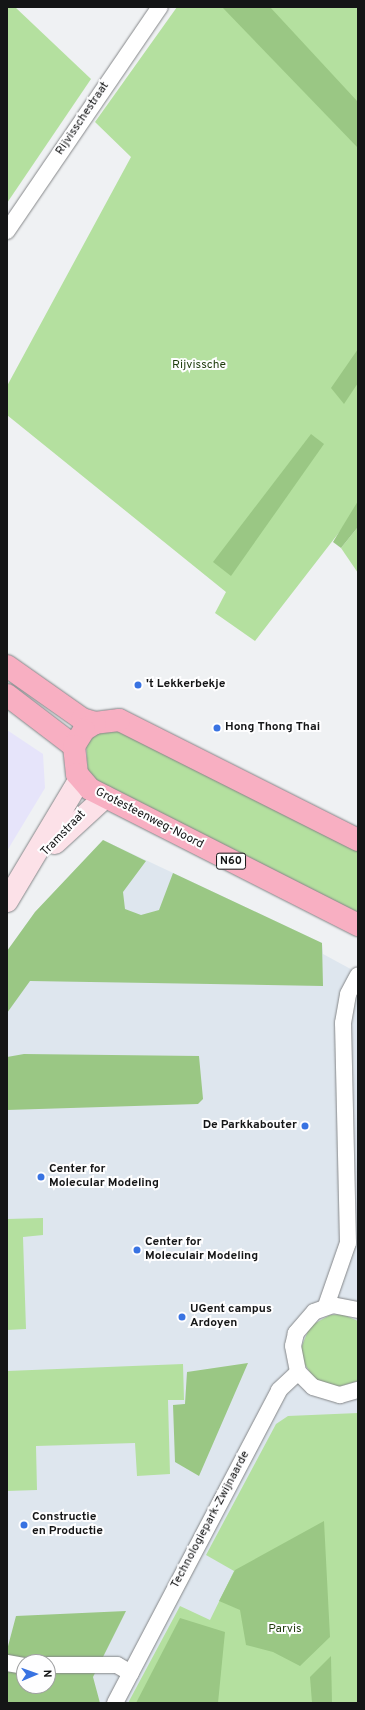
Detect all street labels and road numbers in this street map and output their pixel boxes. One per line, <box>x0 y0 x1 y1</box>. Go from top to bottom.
street label: Rijvisschestraat <box>53 80 113 158</box>
street label: Grotesteenweg-Noord <box>93 785 205 853</box>
street label: Tramstraat <box>39 808 89 860</box>
road number: N60 <box>216 852 246 870</box>
street label: Technologiepark-Zwijnaarde <box>169 1449 253 1591</box>

